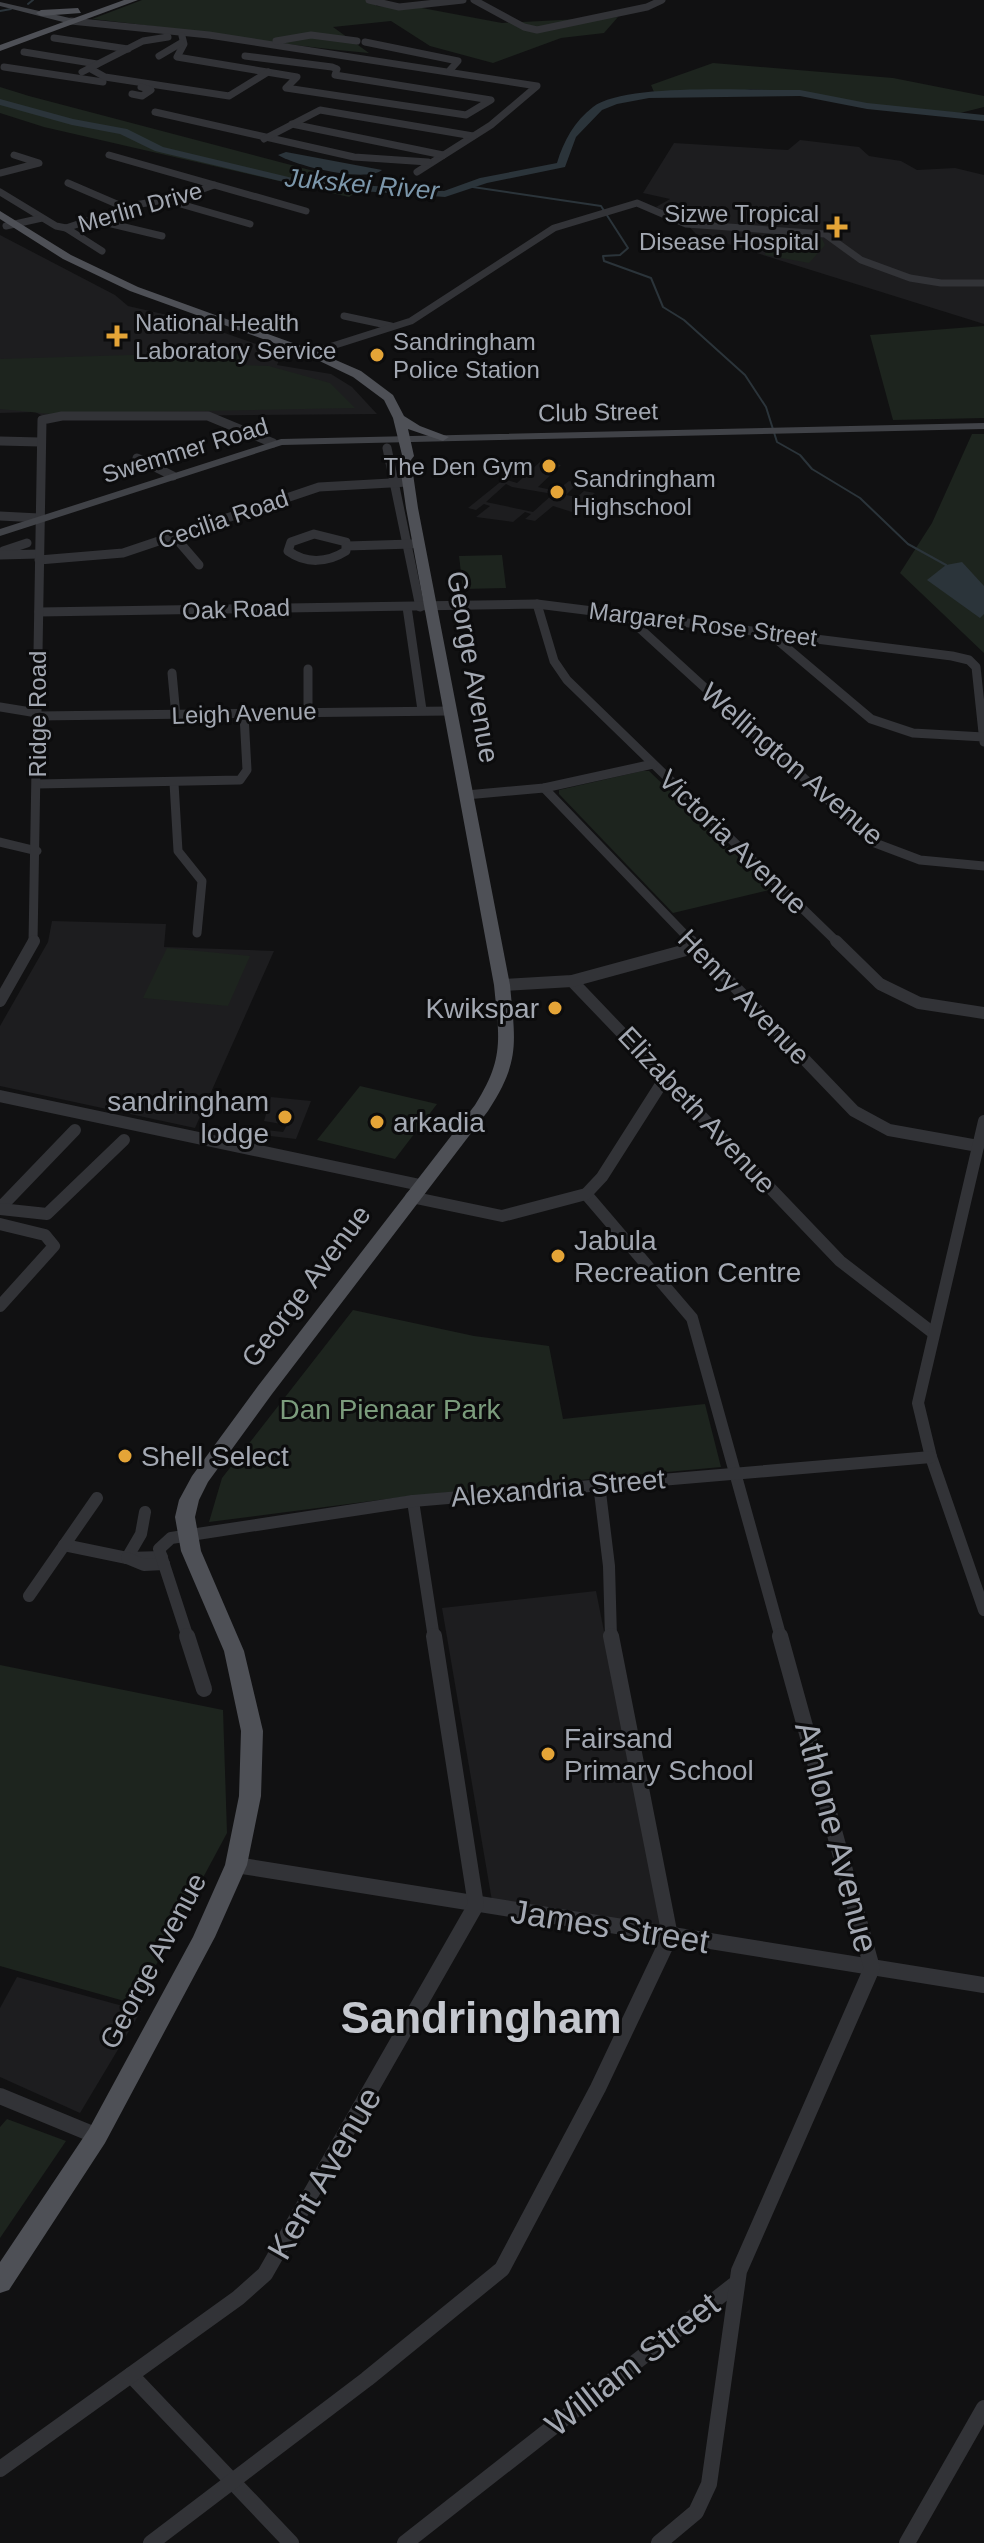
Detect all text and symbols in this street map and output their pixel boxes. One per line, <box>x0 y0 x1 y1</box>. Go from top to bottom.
water label: Jukskei River <box>283 162 442 206</box>
street label: Merlin Drive <box>75 176 205 238</box>
place label: Sizwe Tropical Disease Hospital <box>639 200 819 255</box>
marker: Sizwe Tropical Disease Hospital <box>826 216 848 238</box>
place label: National Health Laboratory Service <box>135 309 336 364</box>
marker: National Health Laboratory Service <box>106 325 128 347</box>
place label: Sandringham Police Station <box>393 328 540 383</box>
marker: Sandringham Police Station <box>368 346 386 364</box>
street label: Club Street <box>538 397 659 427</box>
street label: Swemmer Road <box>99 412 271 488</box>
place label: The Den Gym <box>384 453 533 480</box>
marker: The Den Gym <box>540 457 558 475</box>
place label: Sandringham Highschool <box>573 465 716 520</box>
marker: Sandringham Highschool <box>548 483 566 501</box>
street label: Cecilia Road <box>154 484 292 554</box>
street label: George Avenue <box>441 569 505 765</box>
street label: Oak Road <box>182 594 290 624</box>
street label: Margaret Rose Street <box>587 597 819 651</box>
street label: Ridge Road <box>24 651 51 777</box>
street label: Wellington Avenue <box>695 677 889 851</box>
street label: Leigh Avenue <box>171 697 317 729</box>
street label: Victoria Avenue <box>653 764 813 920</box>
street label: Henry Avenue <box>672 923 816 1071</box>
place label: Kwikspar <box>425 993 539 1024</box>
marker: Kwikspar <box>546 999 564 1017</box>
street label: Elizabeth Avenue <box>612 1020 782 1200</box>
place label: sandringham lodge <box>107 1086 269 1149</box>
place label: arkadia <box>393 1107 485 1138</box>
marker: sandringham lodge <box>276 1108 294 1126</box>
marker: arkadia <box>368 1113 386 1131</box>
street label: George Avenue <box>235 1199 377 1373</box>
place label: Jabula Recreation Centre <box>574 1225 801 1288</box>
marker: Jabula Recreation Centre <box>549 1247 567 1265</box>
park label: Dan Pienaar Park <box>279 1394 501 1425</box>
place label: Shell Select <box>141 1441 289 1472</box>
marker: Shell Select <box>116 1447 134 1465</box>
street label: Alexandria Street <box>450 1463 667 1513</box>
street label: Athlone Avenue <box>788 1717 886 1957</box>
place label: Fairsand Primary School <box>564 1723 754 1786</box>
marker: Fairsand Primary School <box>539 1745 557 1763</box>
street label: George Avenue <box>94 1868 212 2054</box>
street label: James Street <box>508 1892 712 1961</box>
district label: Sandringham <box>340 1993 622 2042</box>
street label: Kent Avenue <box>259 2080 389 2266</box>
street label: William Street <box>538 2284 727 2444</box>

